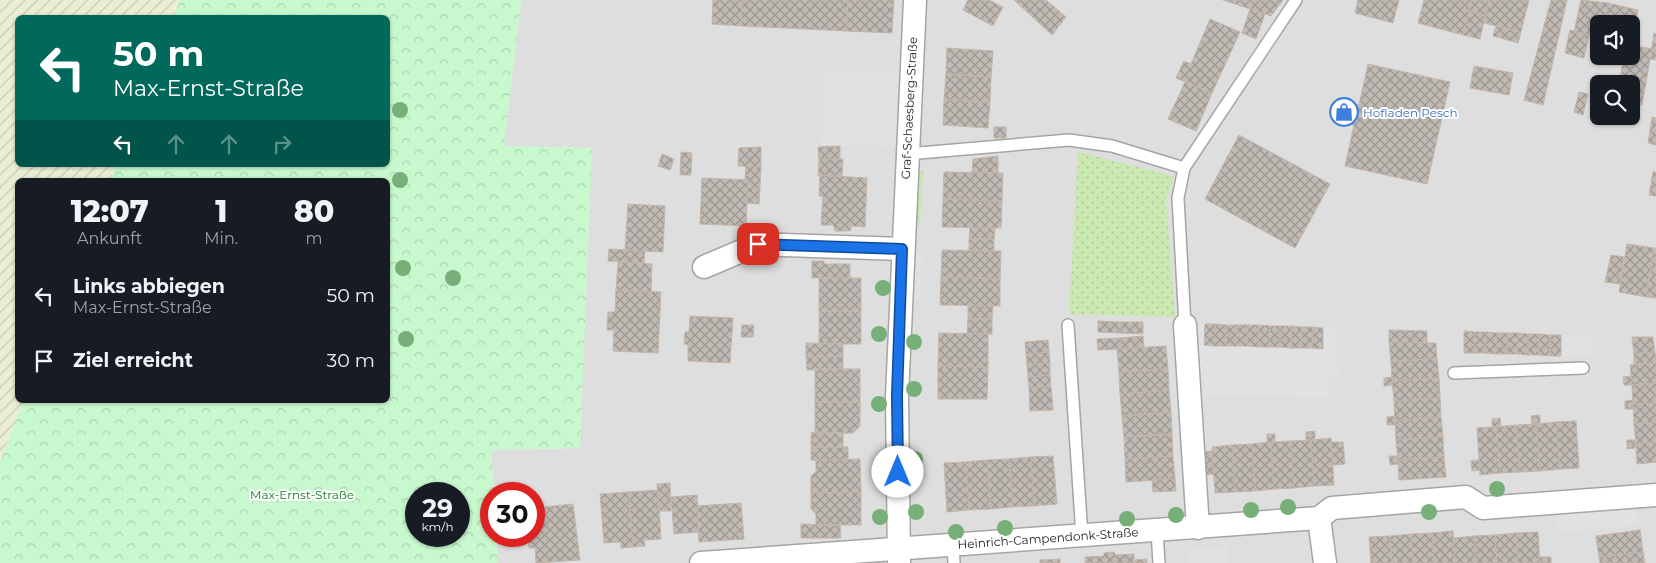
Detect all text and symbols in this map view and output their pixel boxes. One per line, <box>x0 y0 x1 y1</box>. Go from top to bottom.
map controls <box>1590 15 1640 125</box>
button: sound <box>1590 15 1640 65</box>
text: 50 m <box>113 32 204 75</box>
icon: left <box>30 35 95 100</box>
street label: Graf-Schaesberg-Straße <box>898 36 920 180</box>
text: Max-Ernst-Straße <box>113 75 304 102</box>
button: search <box>1590 75 1640 125</box>
shop icon: Hofladen Pesch <box>1329 97 1359 127</box>
place label: Hofladen Pesch <box>1363 105 1458 120</box>
icon: left <box>109 130 137 158</box>
icon: ahead <box>162 130 190 158</box>
icon: ahead <box>215 130 243 158</box>
icon: right <box>268 130 296 158</box>
text: 12:07 <box>71 193 149 230</box>
text: 1 <box>215 193 227 230</box>
text: 80 <box>294 193 334 230</box>
pin <box>737 223 779 265</box>
text: Ankunft <box>77 229 142 248</box>
text: Min. <box>204 229 238 248</box>
text: m <box>306 229 323 248</box>
icon: arrive <box>744 230 772 258</box>
text: Links abbiegen <box>73 275 225 298</box>
icon: left <box>30 282 58 310</box>
text: 50 m <box>327 284 375 307</box>
text: Max-Ernst-Straße <box>73 298 212 317</box>
icon: arrive <box>30 347 58 375</box>
text: Ziel erreicht <box>73 349 193 372</box>
text: 30 m <box>327 349 375 372</box>
position arrow <box>871 445 923 497</box>
speed limit sign: 30 <box>480 482 545 547</box>
park label: Max-Ernst-Straße <box>250 487 354 502</box>
text: 29 <box>422 493 453 523</box>
text: km/h <box>421 519 454 534</box>
street label: Heinrich-Campendonk-Straße <box>957 524 1139 552</box>

